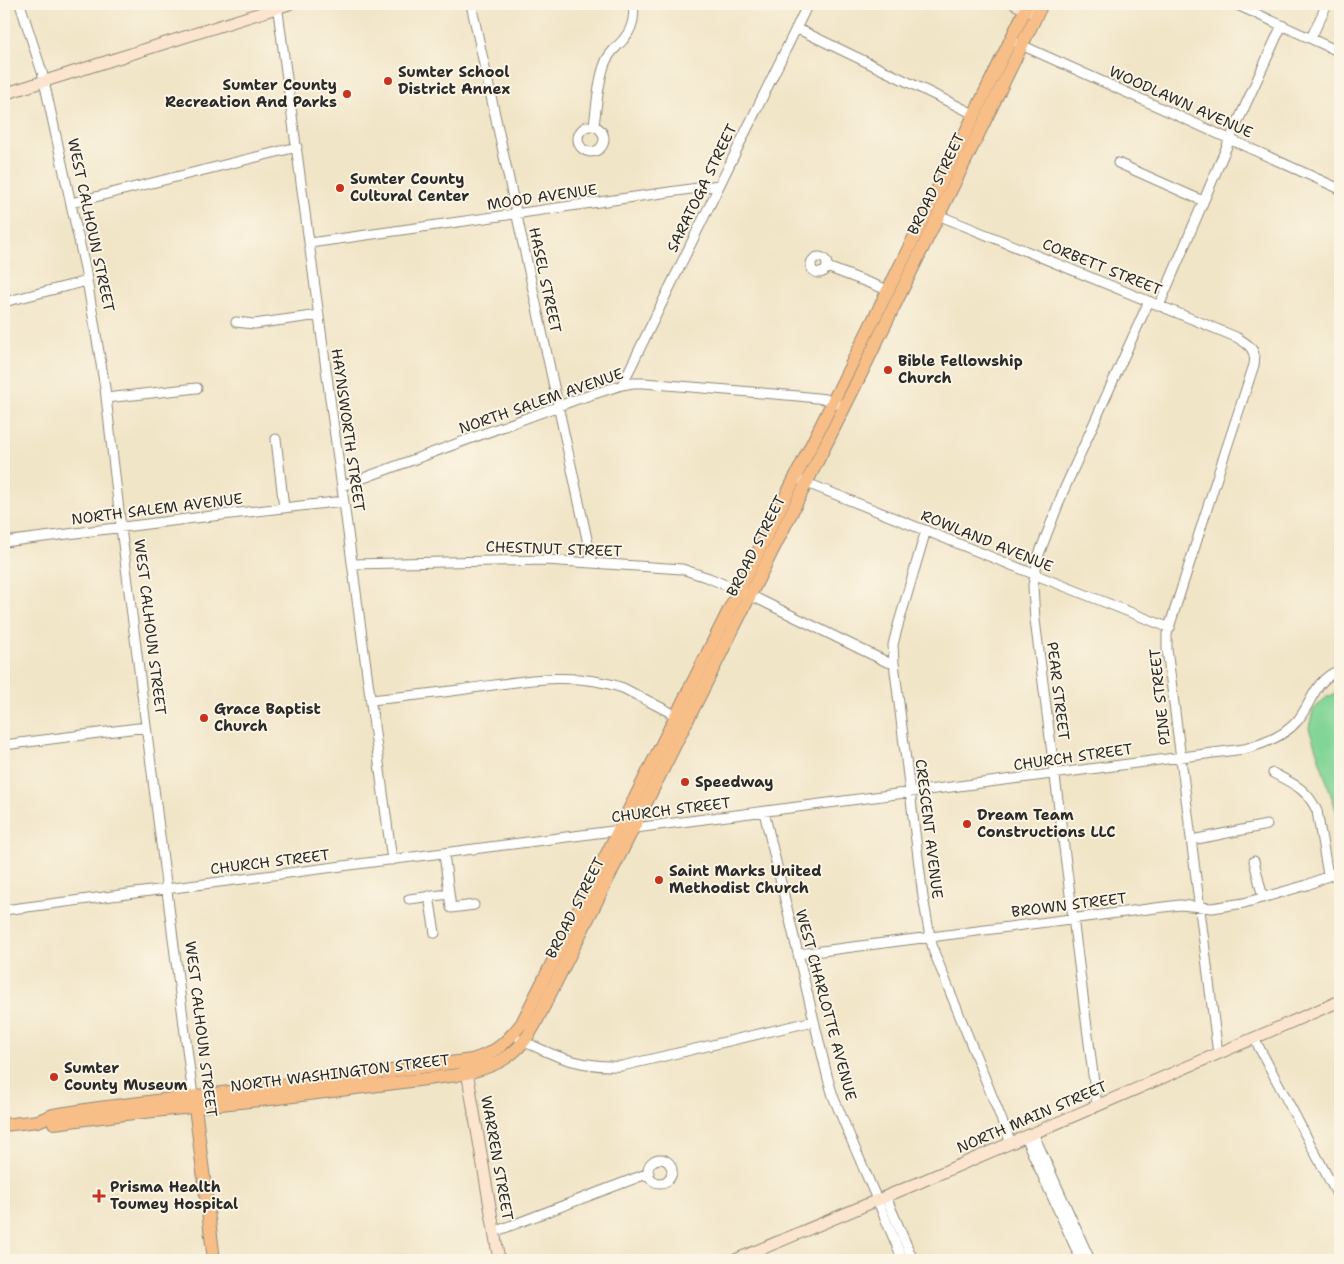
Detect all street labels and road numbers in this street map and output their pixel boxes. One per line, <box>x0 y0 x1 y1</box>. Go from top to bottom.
street label: WOODLAWN AVENUE <box>1106 61 1256 143</box>
street label: SARATOGA STREET <box>662 121 742 255</box>
street label: BROAD STREET <box>903 130 969 238</box>
street label: WEST CALHOUN STREET <box>63 136 119 314</box>
street label: MOOD AVENUE <box>486 179 598 215</box>
street label: HASEL STREET <box>524 225 566 335</box>
street label: CORBETT STREET <box>1039 234 1165 300</box>
street label: HAYNSWORTH STREET <box>327 347 369 513</box>
street label: NORTH SALEM AVENUE <box>456 363 626 439</box>
street label: NORTH SALEM AVENUE <box>70 489 244 529</box>
street label: BROAD STREET <box>722 492 790 600</box>
street label: ROWLAND AVENUE <box>918 505 1056 577</box>
street label: CHESTNUT STREET <box>485 537 623 561</box>
street label: WEST CALHOUN STREET <box>129 538 171 716</box>
street label: PEAR STREET <box>1042 641 1074 741</box>
street label: PINE STREET <box>1145 648 1175 746</box>
street label: CHURCH STREET <box>1012 739 1134 775</box>
street label: CRESCENT AVENUE <box>911 758 947 900</box>
street label: CHURCH STREET <box>610 793 732 827</box>
street label: CHURCH STREET <box>209 845 331 879</box>
street label: BROAD STREET <box>541 854 609 962</box>
street label: BROWN STREET <box>1010 888 1128 922</box>
street label: WEST CHARLOTTE AVENUE <box>791 907 861 1103</box>
street label: WEST CALHOUN STREET <box>180 940 222 1118</box>
street label: NORTH WASHINGTON STREET <box>229 1050 451 1096</box>
street label: NORTH MAIN STREET <box>954 1076 1110 1158</box>
street label: WARREN STREET <box>476 1094 518 1222</box>

